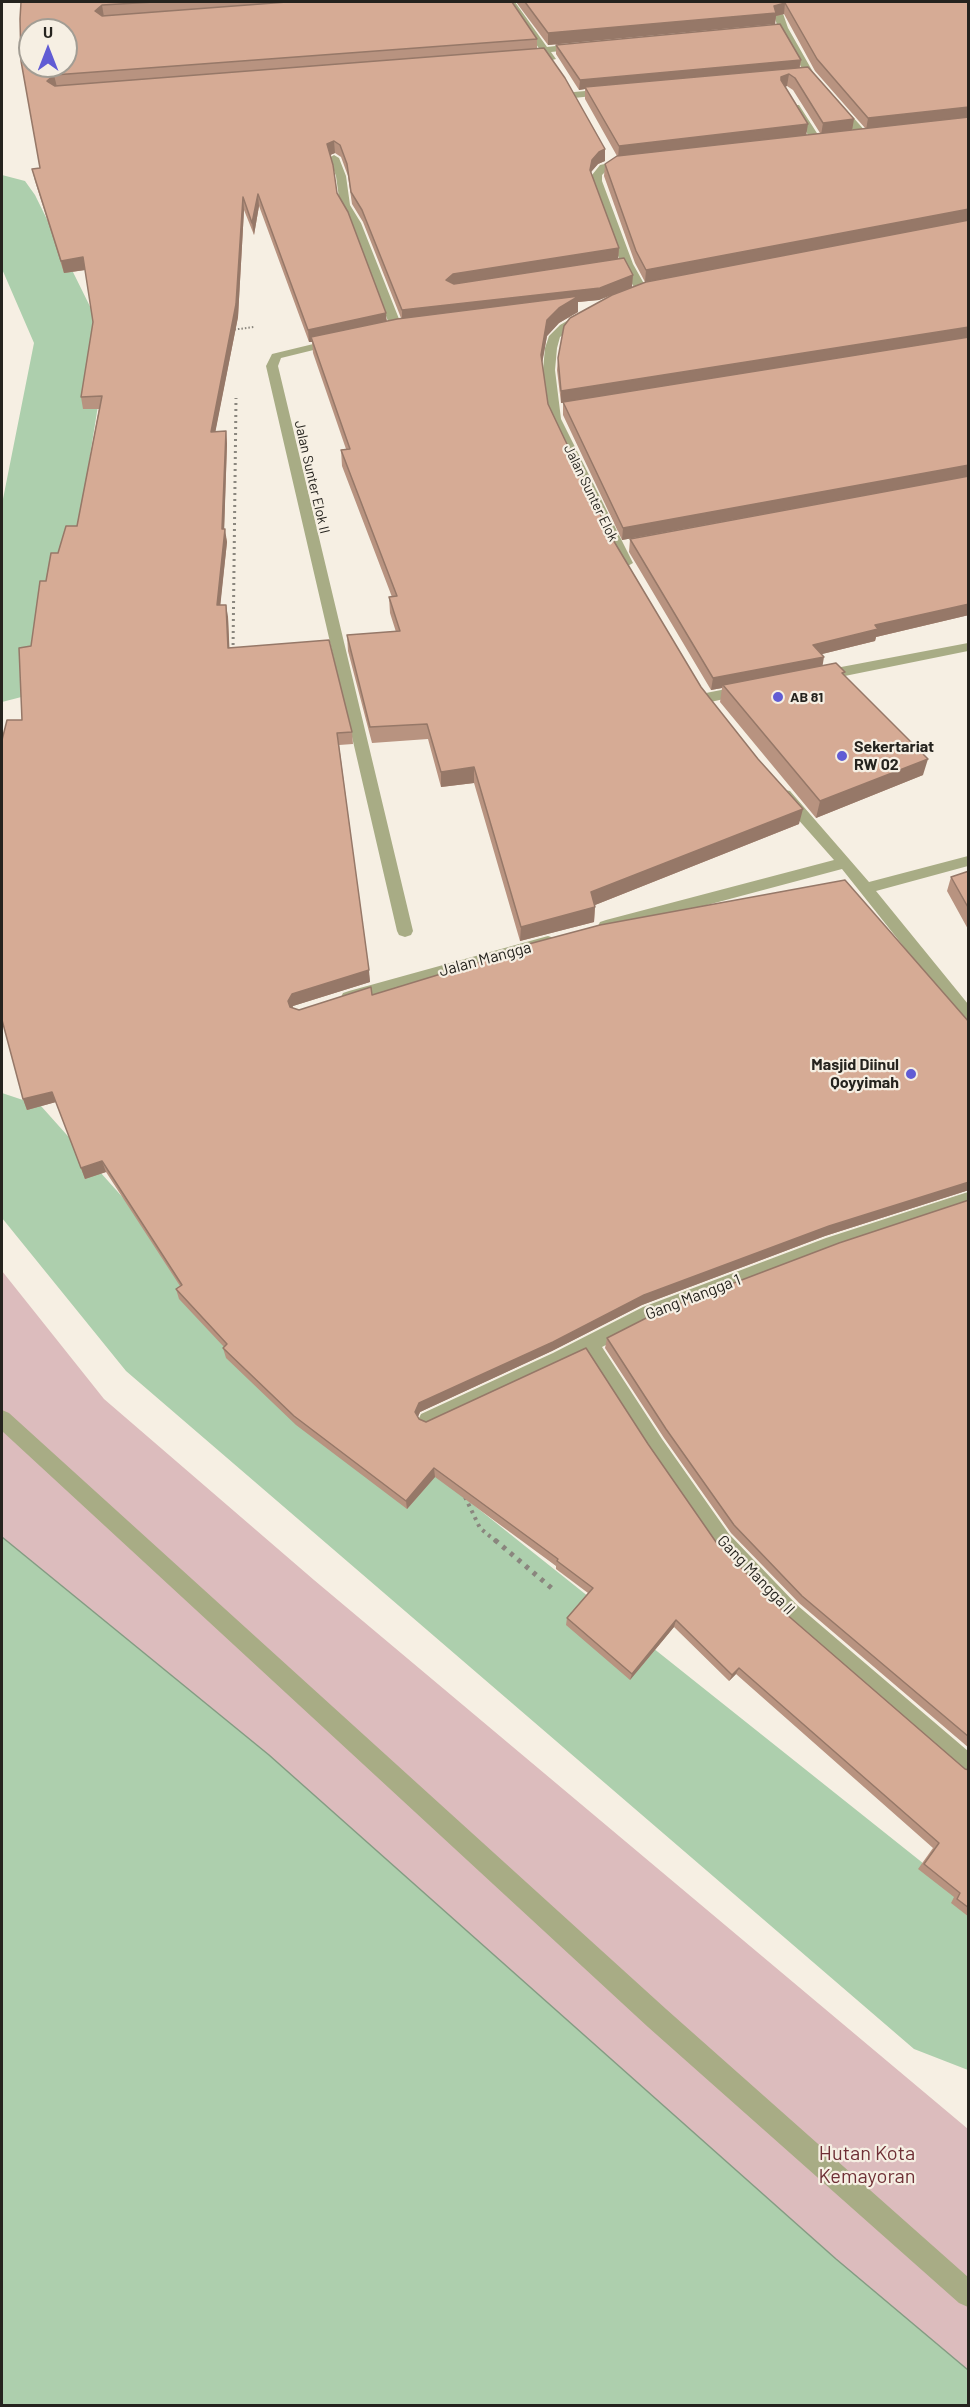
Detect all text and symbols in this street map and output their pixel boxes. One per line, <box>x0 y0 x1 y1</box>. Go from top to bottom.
north arrow <box>18 18 78 78</box>
text: U <box>43 22 53 41</box>
street label: Jalan Sunter Elok II <box>291 419 333 535</box>
street label: Jalan Sunter Elok <box>560 442 622 544</box>
place label: AB 81 <box>790 689 823 705</box>
marker: AB 81 <box>771 690 785 704</box>
place label: Sekertariat RW 02 <box>854 737 934 775</box>
marker: Sekertariat RW 02 <box>835 749 849 763</box>
street label: Jalan Mangga <box>437 937 533 981</box>
place label: Masjid Diinul Qoyyimah <box>811 1055 899 1093</box>
marker: Masjid Diinul Qoyyimah <box>904 1067 918 1081</box>
street label: Gang Mangga 1 <box>643 1270 743 1324</box>
street label: Gang Mangga II <box>713 1531 799 1619</box>
park label: Hutan Kota Kemayoran <box>818 2141 916 2188</box>

